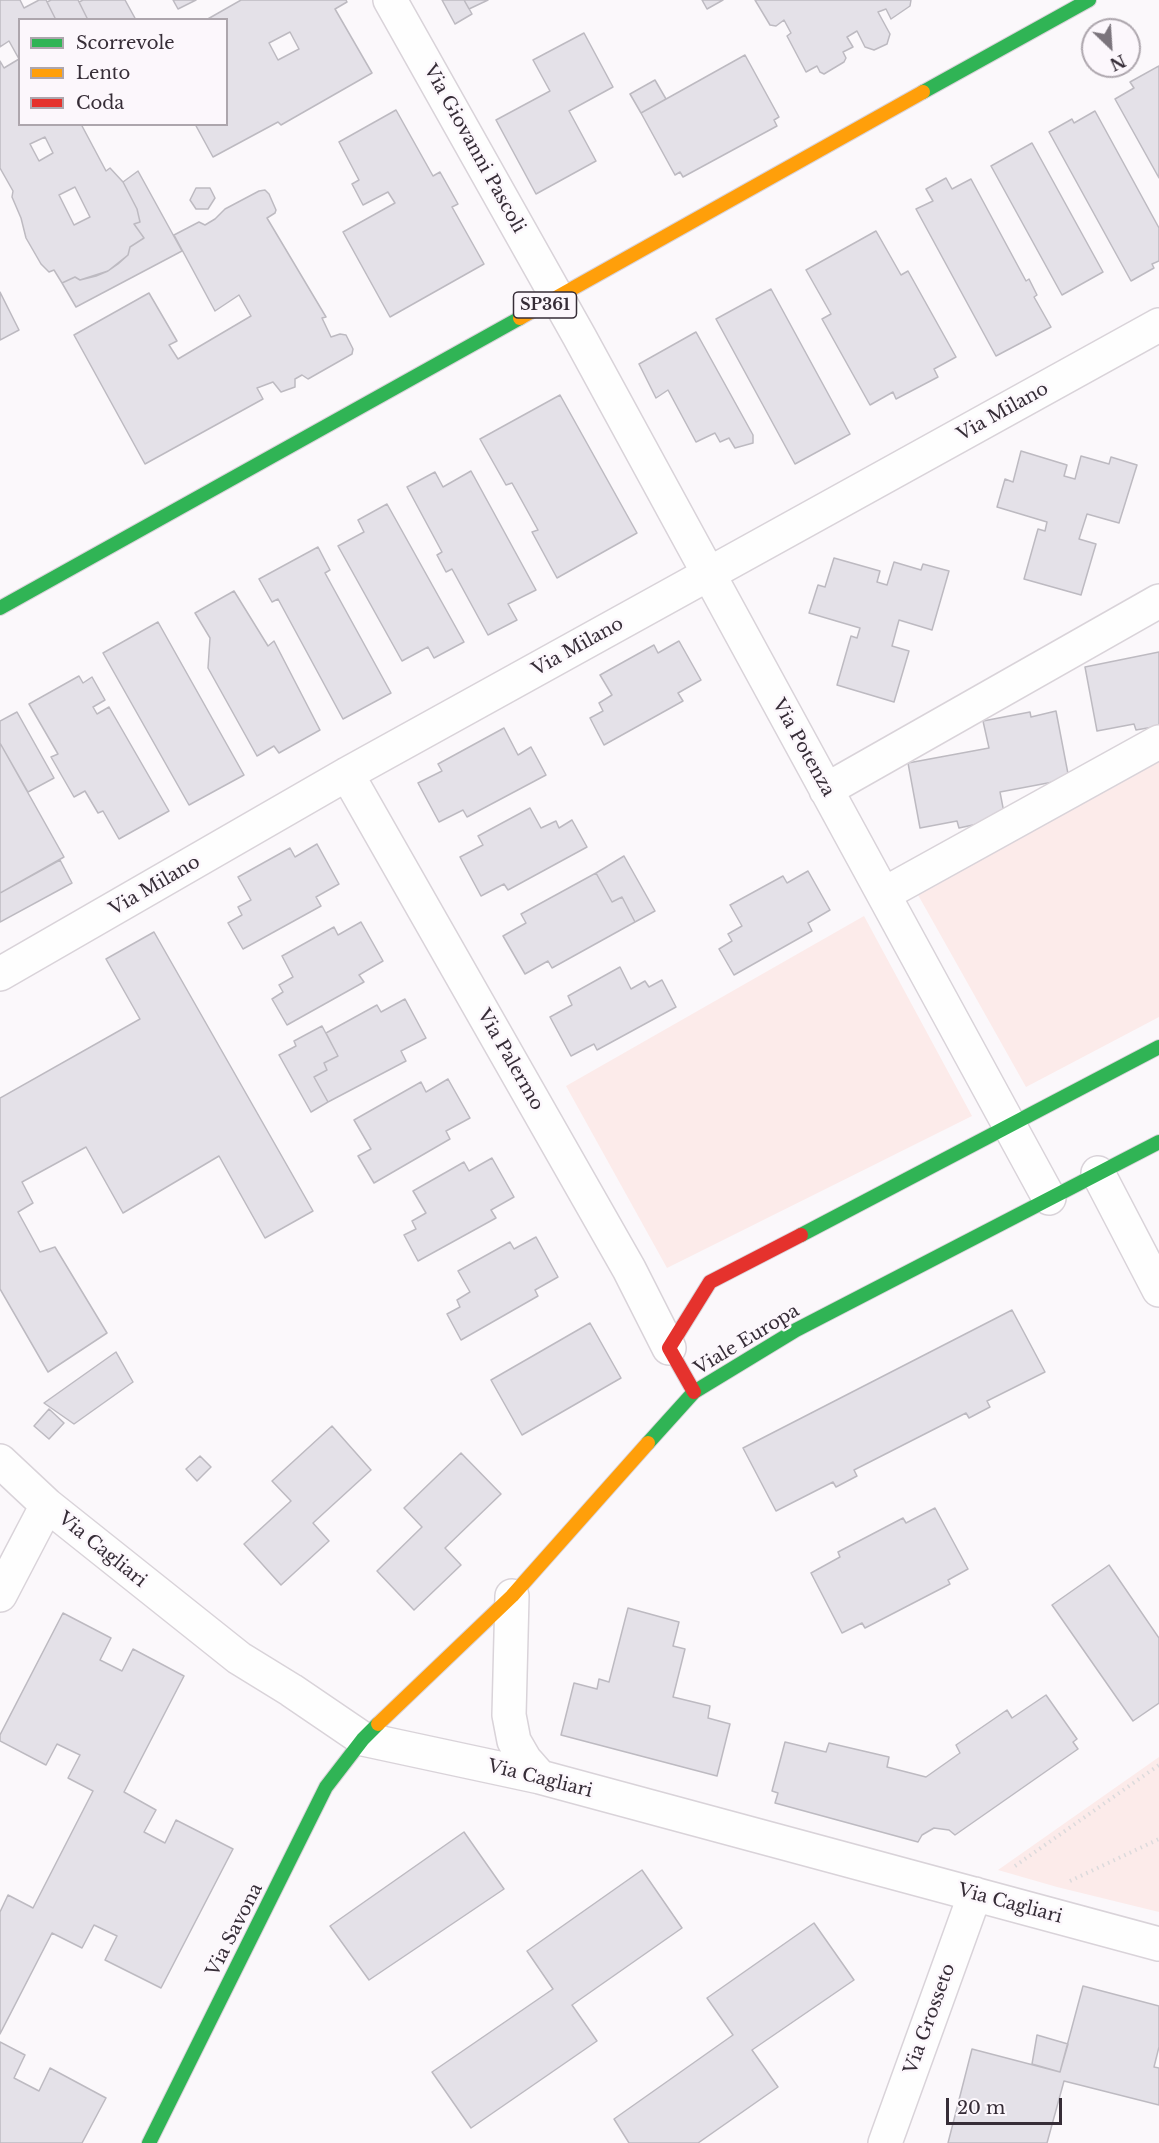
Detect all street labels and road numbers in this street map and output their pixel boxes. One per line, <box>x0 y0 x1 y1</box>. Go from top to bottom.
street label: Via Giovanni Pascoli <box>419 61 529 237</box>
road number: SP361 <box>514 292 576 318</box>
street label: Via Milano <box>954 378 1052 446</box>
street label: Via Milano <box>529 613 627 681</box>
street label: Via Potenza <box>767 695 839 801</box>
street label: Via Milano <box>106 851 204 921</box>
street label: Via Palermo <box>472 1006 548 1114</box>
street label: Viale Europa <box>690 1300 804 1380</box>
street label: Via Cagliari <box>54 1508 150 1592</box>
street label: Via Cagliari <box>485 1756 595 1802</box>
street label: Via Savona <box>202 1880 268 1980</box>
street label: Via Cagliari <box>955 1880 1065 1928</box>
street label: Via Grosseto <box>900 1961 960 2077</box>

